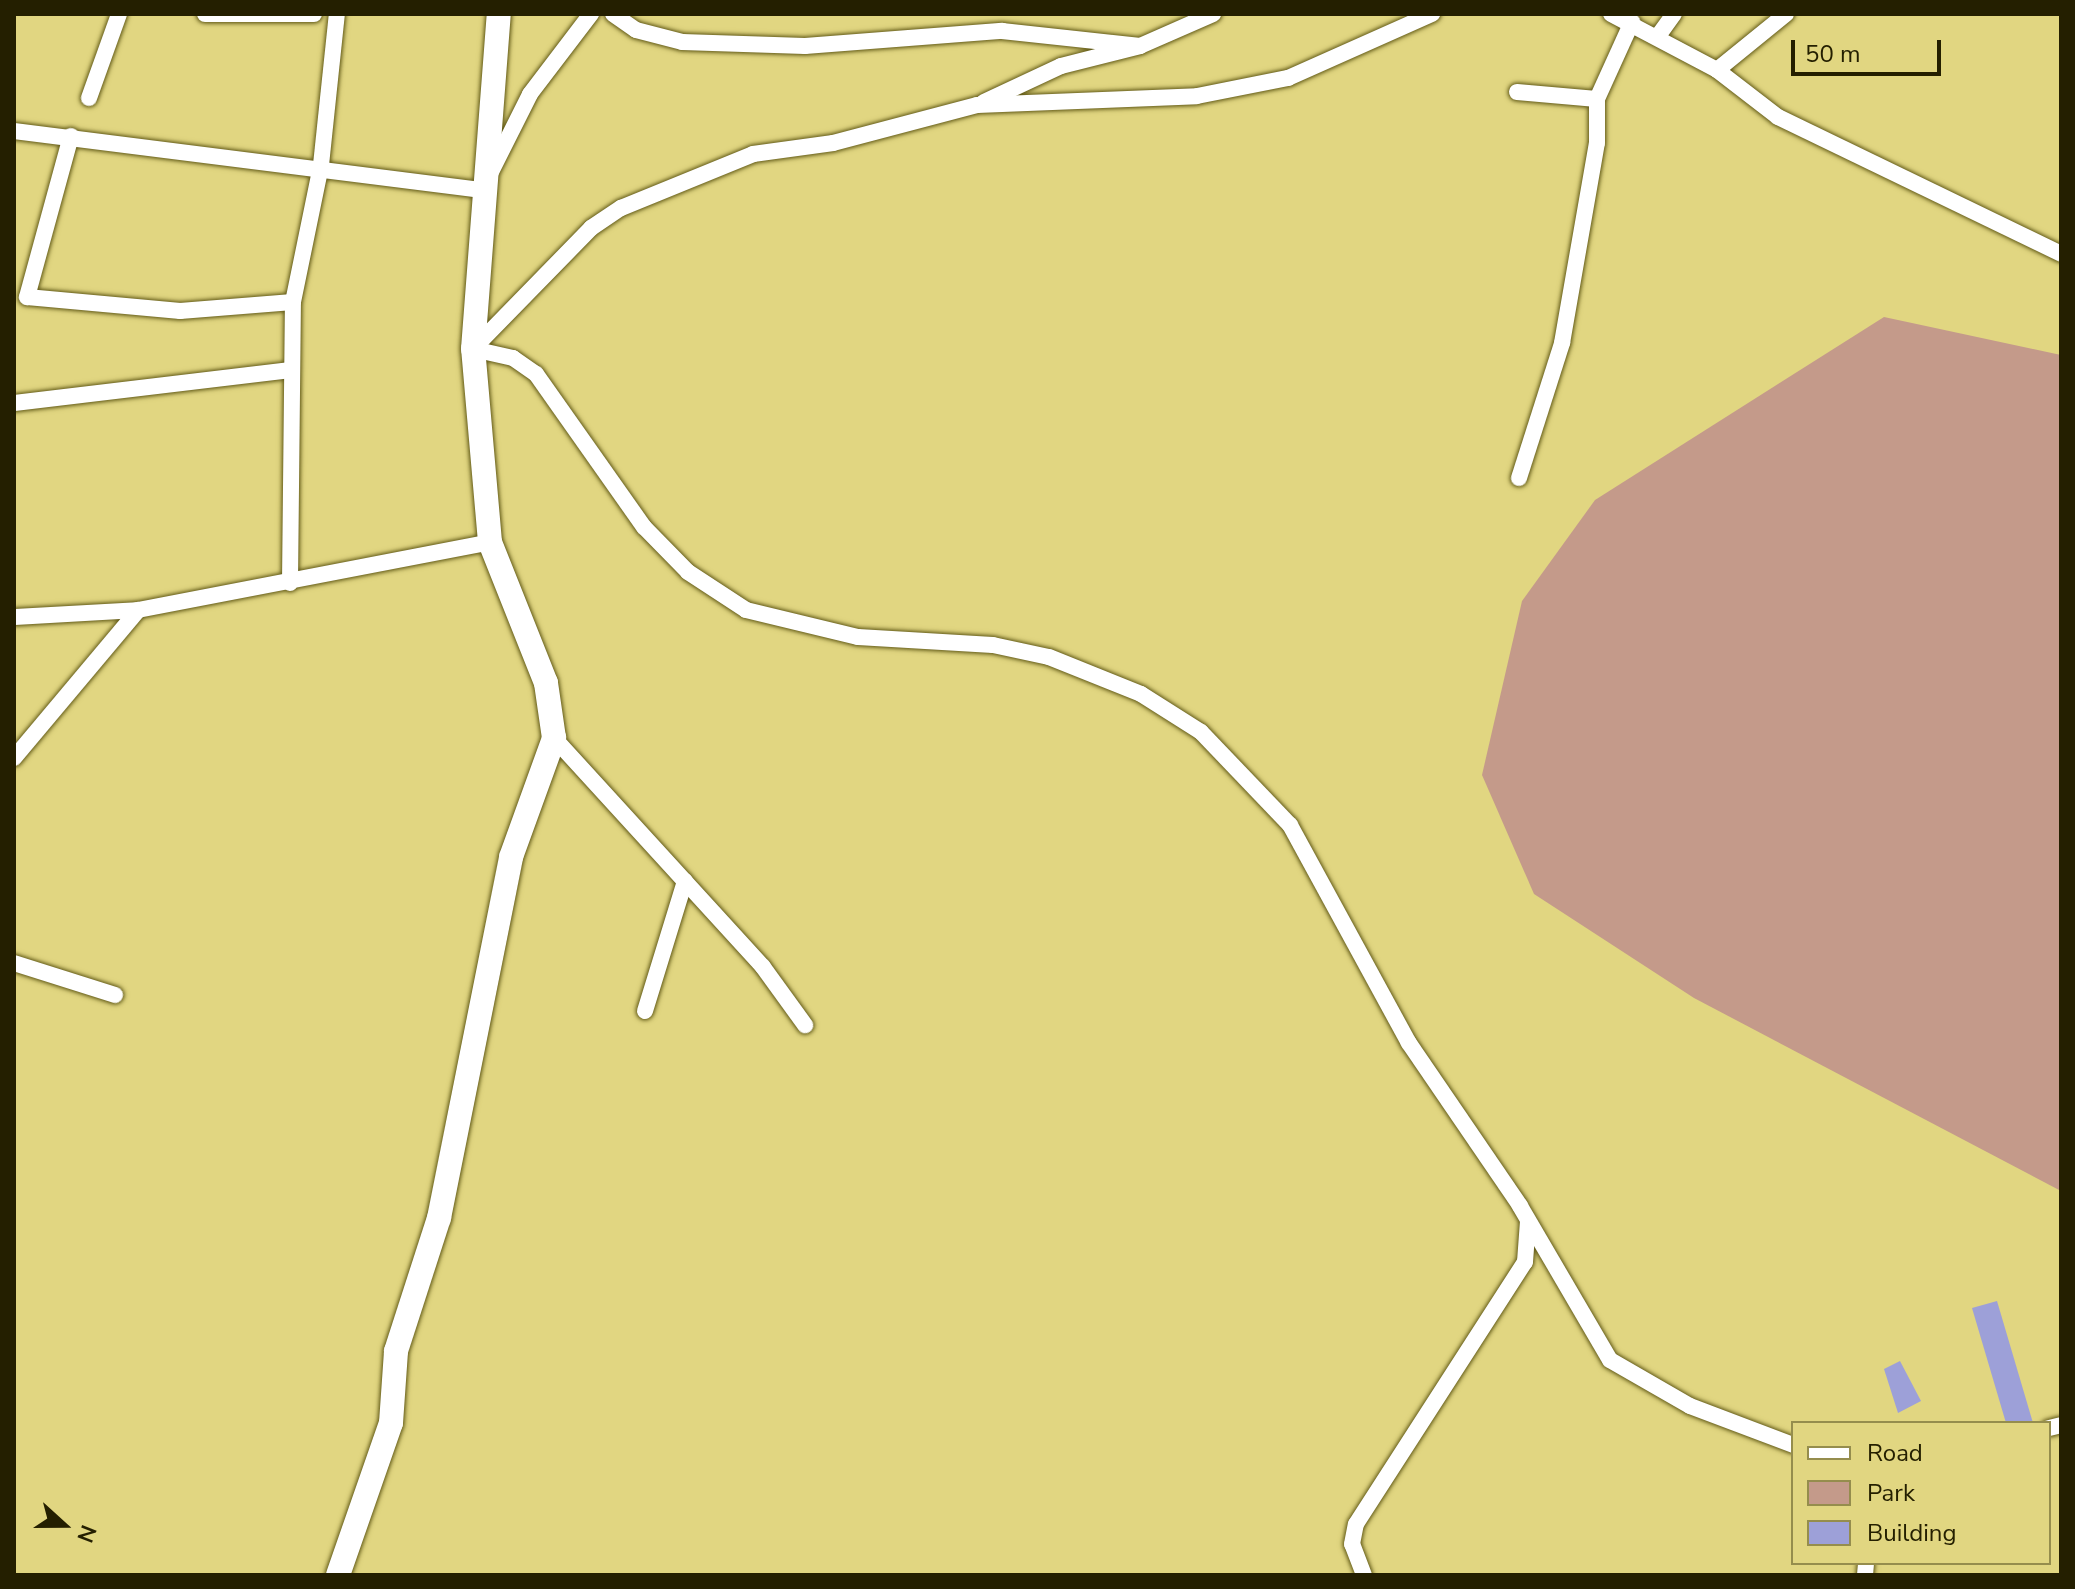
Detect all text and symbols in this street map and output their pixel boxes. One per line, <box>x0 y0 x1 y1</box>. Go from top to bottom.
scale bar <box>1795 24 1945 74</box>
text: 50 m <box>1805 38 1861 70</box>
legend <box>1791 1421 2051 1565</box>
text: Road <box>1867 1437 1923 1469</box>
text: Park <box>1867 1477 1915 1509</box>
north arrow <box>24 1485 104 1565</box>
text: Building <box>1867 1517 1957 1549</box>
text: N <box>69 1521 103 1547</box>

